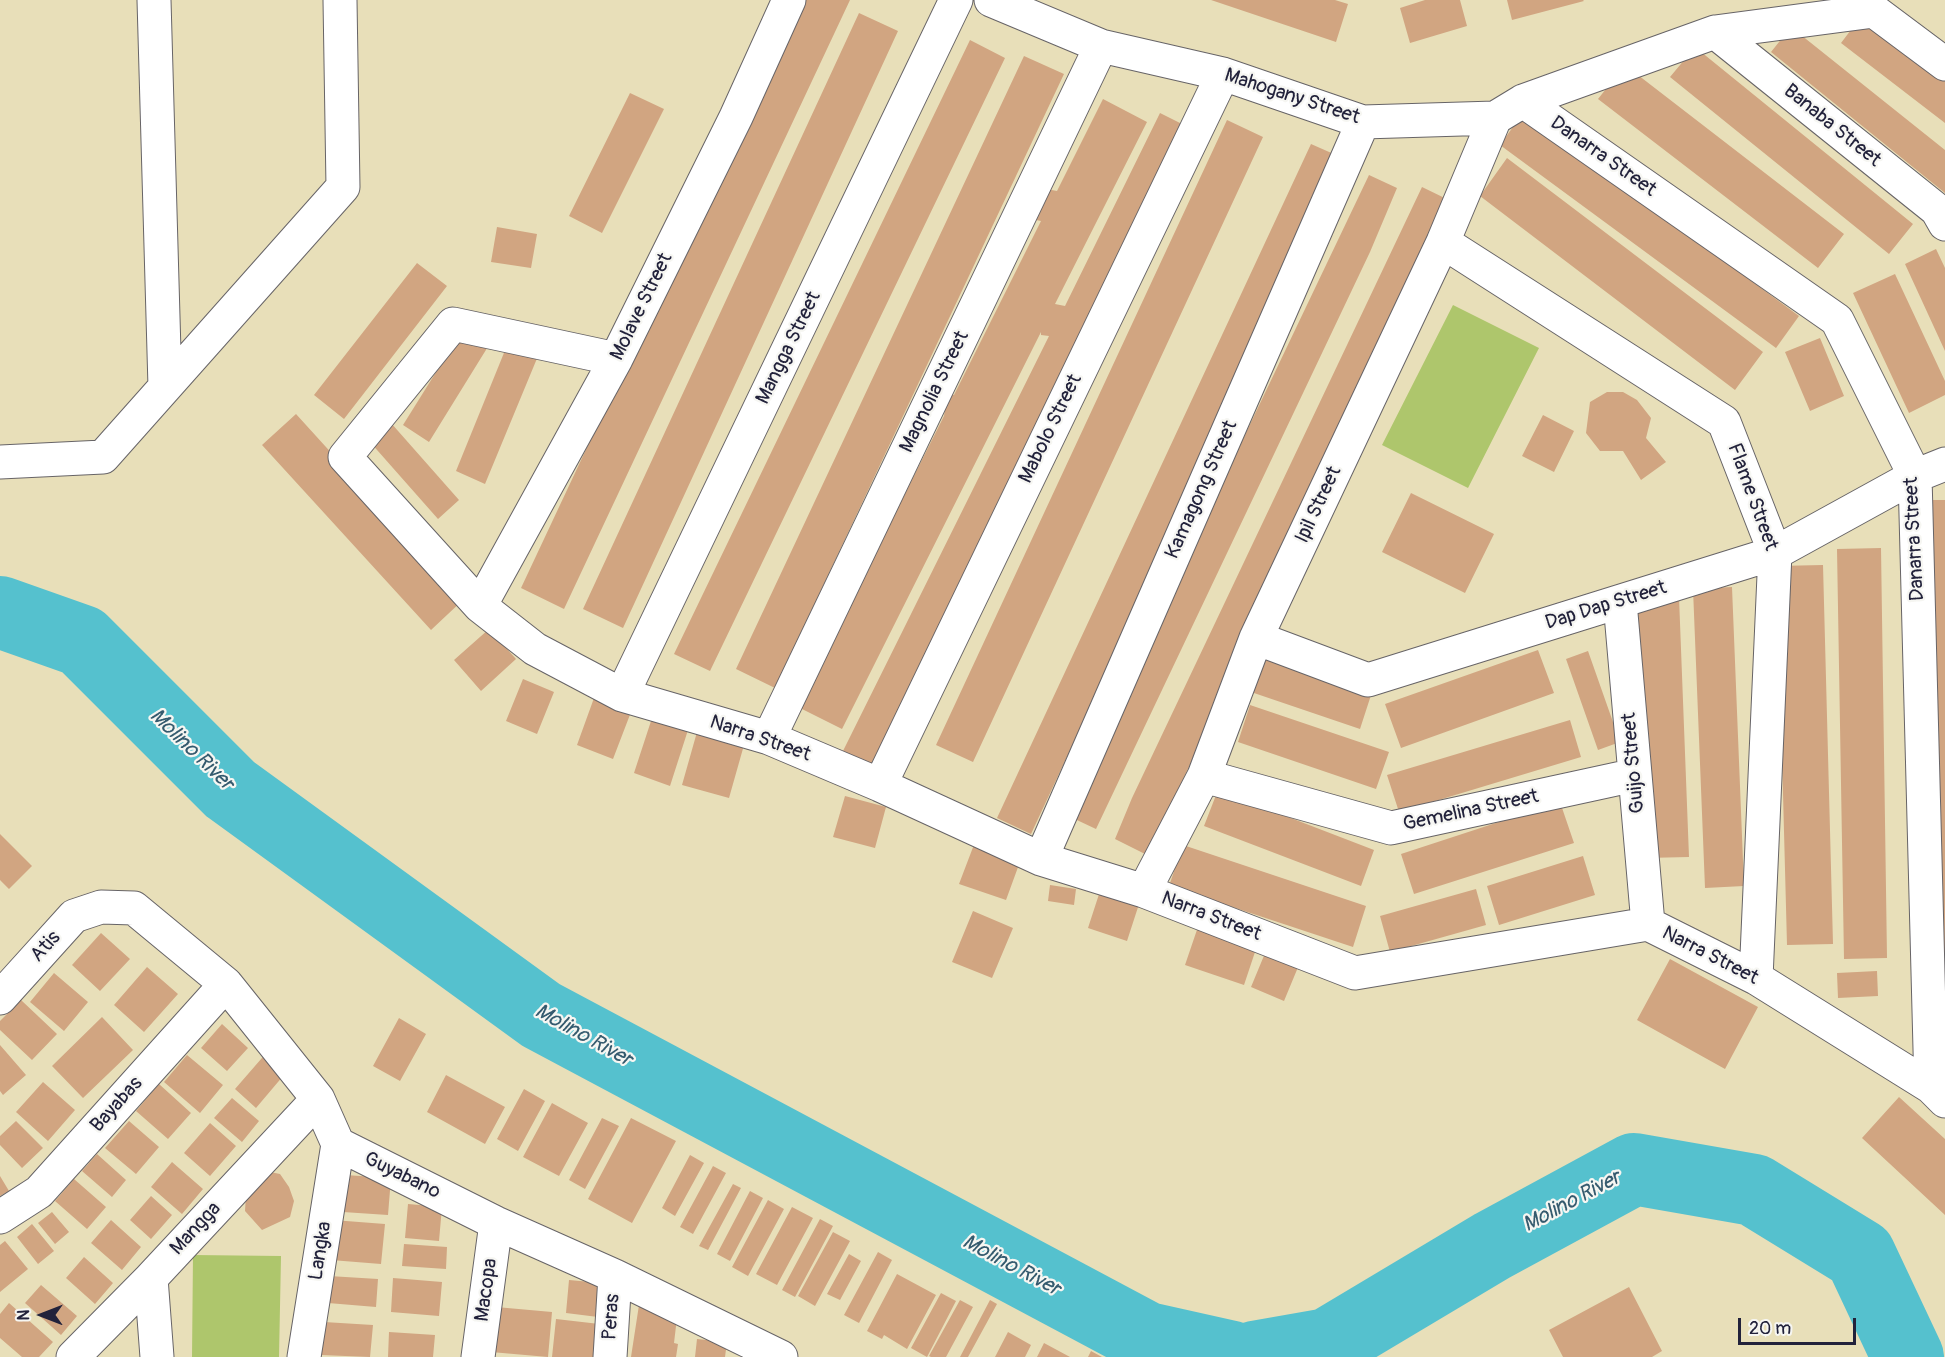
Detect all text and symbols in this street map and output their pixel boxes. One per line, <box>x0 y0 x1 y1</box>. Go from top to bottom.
street label: Mahogany Street <box>1221 64 1363 130</box>
street label: Banaba Street <box>1778 79 1886 173</box>
street label: Danarra Street <box>1545 112 1661 202</box>
street label: Molave Street <box>606 249 678 365</box>
street label: Mangga Street <box>751 288 827 408</box>
street label: Magnolia Street <box>895 327 975 457</box>
street label: Mabolo Street <box>1014 371 1088 487</box>
street label: Kamagong Street <box>1161 417 1243 563</box>
street label: Flame Street <box>1722 440 1782 554</box>
street label: Ipil Street <box>1291 463 1347 547</box>
street label: Danarra Street <box>1900 476 1930 602</box>
street label: Dap Dap Street <box>1542 576 1670 636</box>
water label: Molino River <box>144 704 238 796</box>
street label: Narra Street <box>706 711 814 767</box>
street label: Guijo Street <box>1618 712 1650 814</box>
street label: Gemelina Street <box>1401 785 1541 837</box>
street label: Narra Street <box>1158 887 1264 947</box>
street label: Narra Street <box>1658 921 1762 991</box>
street label: Atis <box>26 927 66 967</box>
water label: Molino River <box>530 999 636 1073</box>
street label: Bayabas <box>86 1072 148 1138</box>
street label: Guyabano <box>360 1147 444 1205</box>
water label: Molino River <box>1519 1166 1625 1238</box>
street label: Mangga <box>165 1197 227 1261</box>
street label: Langka <box>305 1220 337 1282</box>
water label: Molino River <box>958 1230 1064 1302</box>
street label: Macopa <box>471 1257 503 1323</box>
north arrow <box>12 1285 72 1345</box>
street label: Peras <box>598 1293 626 1341</box>
scale bar <box>1741 1306 1860 1344</box>
text: N <box>14 1310 34 1320</box>
text: 20 m <box>1749 1317 1791 1340</box>

